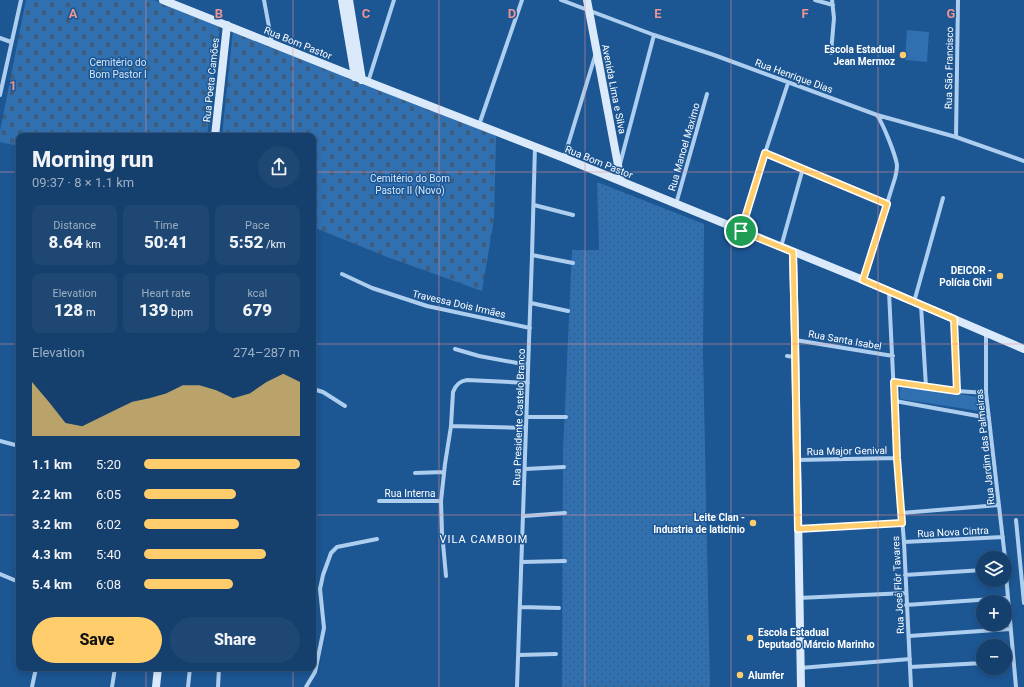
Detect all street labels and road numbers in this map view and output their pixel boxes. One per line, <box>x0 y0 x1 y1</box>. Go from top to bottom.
street label: Rua Bom Pastor <box>263 24 334 62</box>
street label: Rua São Francisco <box>943 26 955 109</box>
street label: Rua Poeta Camões <box>201 37 221 123</box>
street label: Avenida Lima e Silva <box>600 43 628 135</box>
street label: Rua Henrique Dias <box>754 57 834 95</box>
street label: Rua Manoel Maximo <box>666 101 702 192</box>
street label: Rua Bom Pastor <box>564 143 635 181</box>
street label: Travessa Dois Irmães <box>411 288 507 320</box>
street label: Rua Santa Isabel <box>807 328 883 352</box>
street label: Rua Presidente Castelo Branco <box>511 348 527 486</box>
street label: Rua Jardim das Palmeiras <box>973 389 997 505</box>
street label: Rua Major Genival <box>807 445 887 457</box>
street label: Rua Interna <box>385 488 435 499</box>
street label: Rua Nova Cintra <box>917 525 989 539</box>
street label: Rua José Flôr Tavares <box>890 536 906 634</box>

